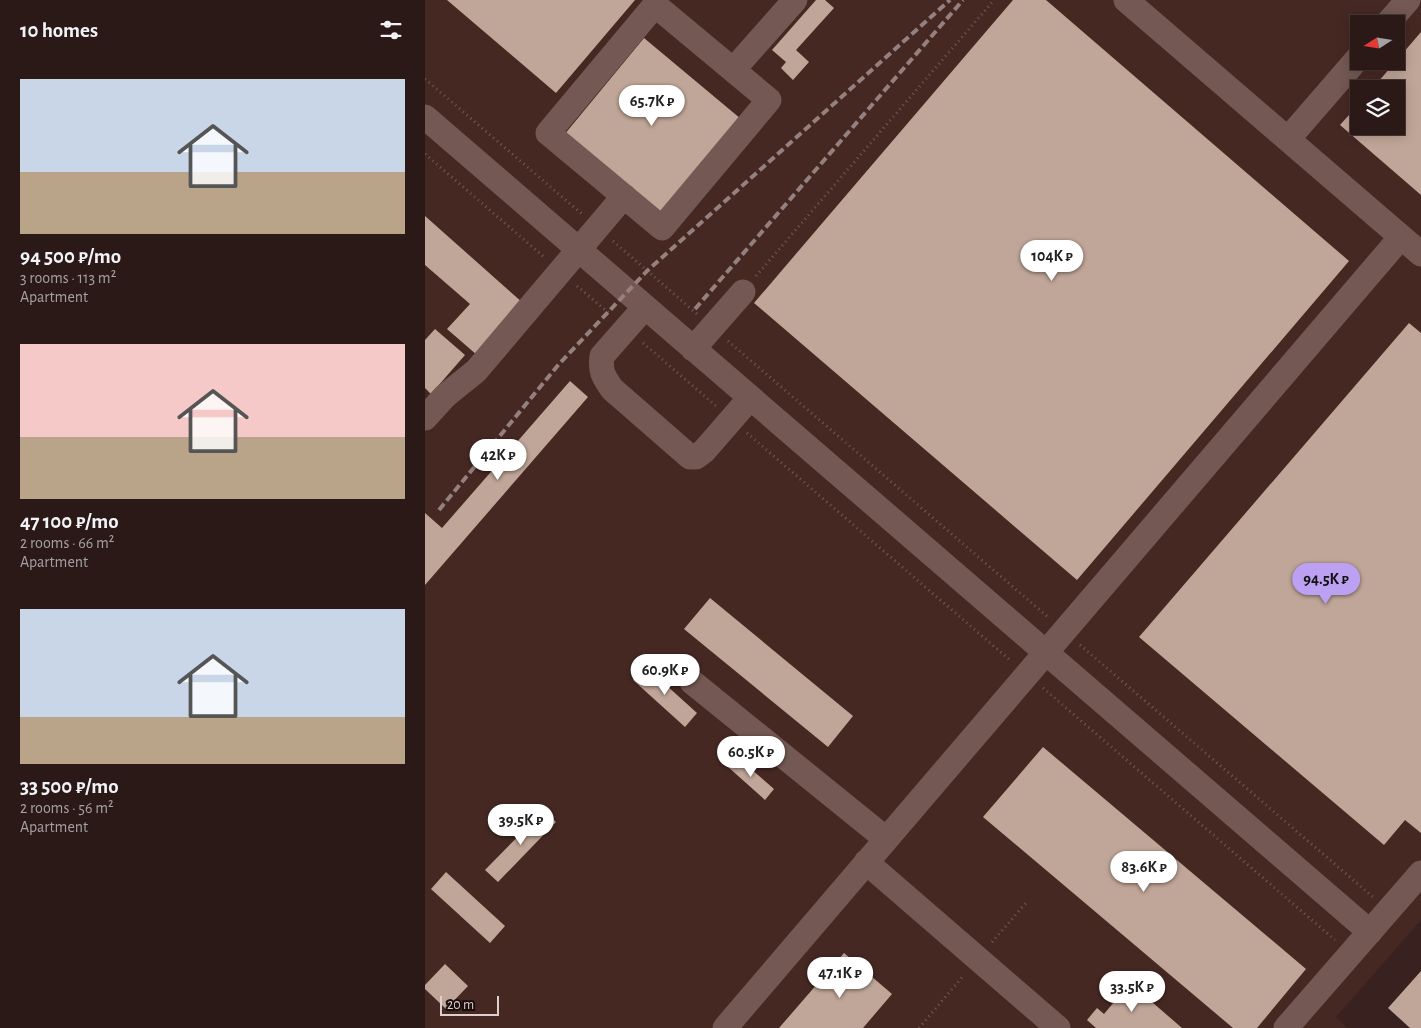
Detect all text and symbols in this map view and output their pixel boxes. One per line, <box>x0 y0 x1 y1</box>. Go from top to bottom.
north arrow <box>1350 15 1405 70</box>
map controls <box>1350 15 1405 135</box>
icon: filters <box>377 16 405 44</box>
text: 10 homes <box>20 20 98 41</box>
button: layers <box>1350 80 1405 135</box>
pin: 65.7K ₽ <box>606 84 698 127</box>
text: 65.7K ₽ <box>630 93 674 109</box>
icon: home <box>168 111 258 201</box>
pin: 104K ₽ <box>1011 240 1093 282</box>
text: 94 500 ₽/mo <box>20 246 121 267</box>
text: 104K ₽ <box>1031 248 1073 264</box>
text: 3 rooms · 113 m² <box>20 270 116 286</box>
text: Apartment <box>20 289 88 305</box>
icon: home <box>168 376 258 466</box>
pin: 42K ₽ <box>463 438 533 481</box>
text: 42K ₽ <box>481 447 515 463</box>
text: 47 100 ₽/mo <box>20 511 119 532</box>
text: 2 rooms · 66 m² <box>20 535 114 551</box>
text: Apartment <box>20 554 88 570</box>
pin: 94.5K ₽ <box>1280 562 1372 605</box>
text: 94.5K ₽ <box>1303 571 1349 587</box>
icon: home <box>168 641 258 731</box>
pin: 60.9K ₽ <box>619 654 711 696</box>
text: 60.9K ₽ <box>642 662 688 678</box>
pin: 60.5K ₽ <box>705 736 797 778</box>
text: 60.5K ₽ <box>728 744 774 760</box>
text: 33 500 ₽/mo <box>20 776 119 797</box>
text: 2 rooms · 56 m² <box>20 800 114 816</box>
pin: 39.5K ₽ <box>475 804 567 846</box>
text: 39.5K ₽ <box>499 812 543 828</box>
text: Apartment <box>20 819 88 835</box>
pin: 83.6K ₽ <box>1098 850 1190 893</box>
text: 83.6K ₽ <box>1121 859 1167 875</box>
pin: 47.1K ₽ <box>794 956 886 999</box>
text: 47.1K ₽ <box>818 965 862 981</box>
pin: 33.5K ₽ <box>1086 970 1178 1013</box>
text: 33.5K ₽ <box>1110 979 1154 995</box>
scale bar <box>440 993 499 1016</box>
text: 20 m <box>447 998 474 1012</box>

